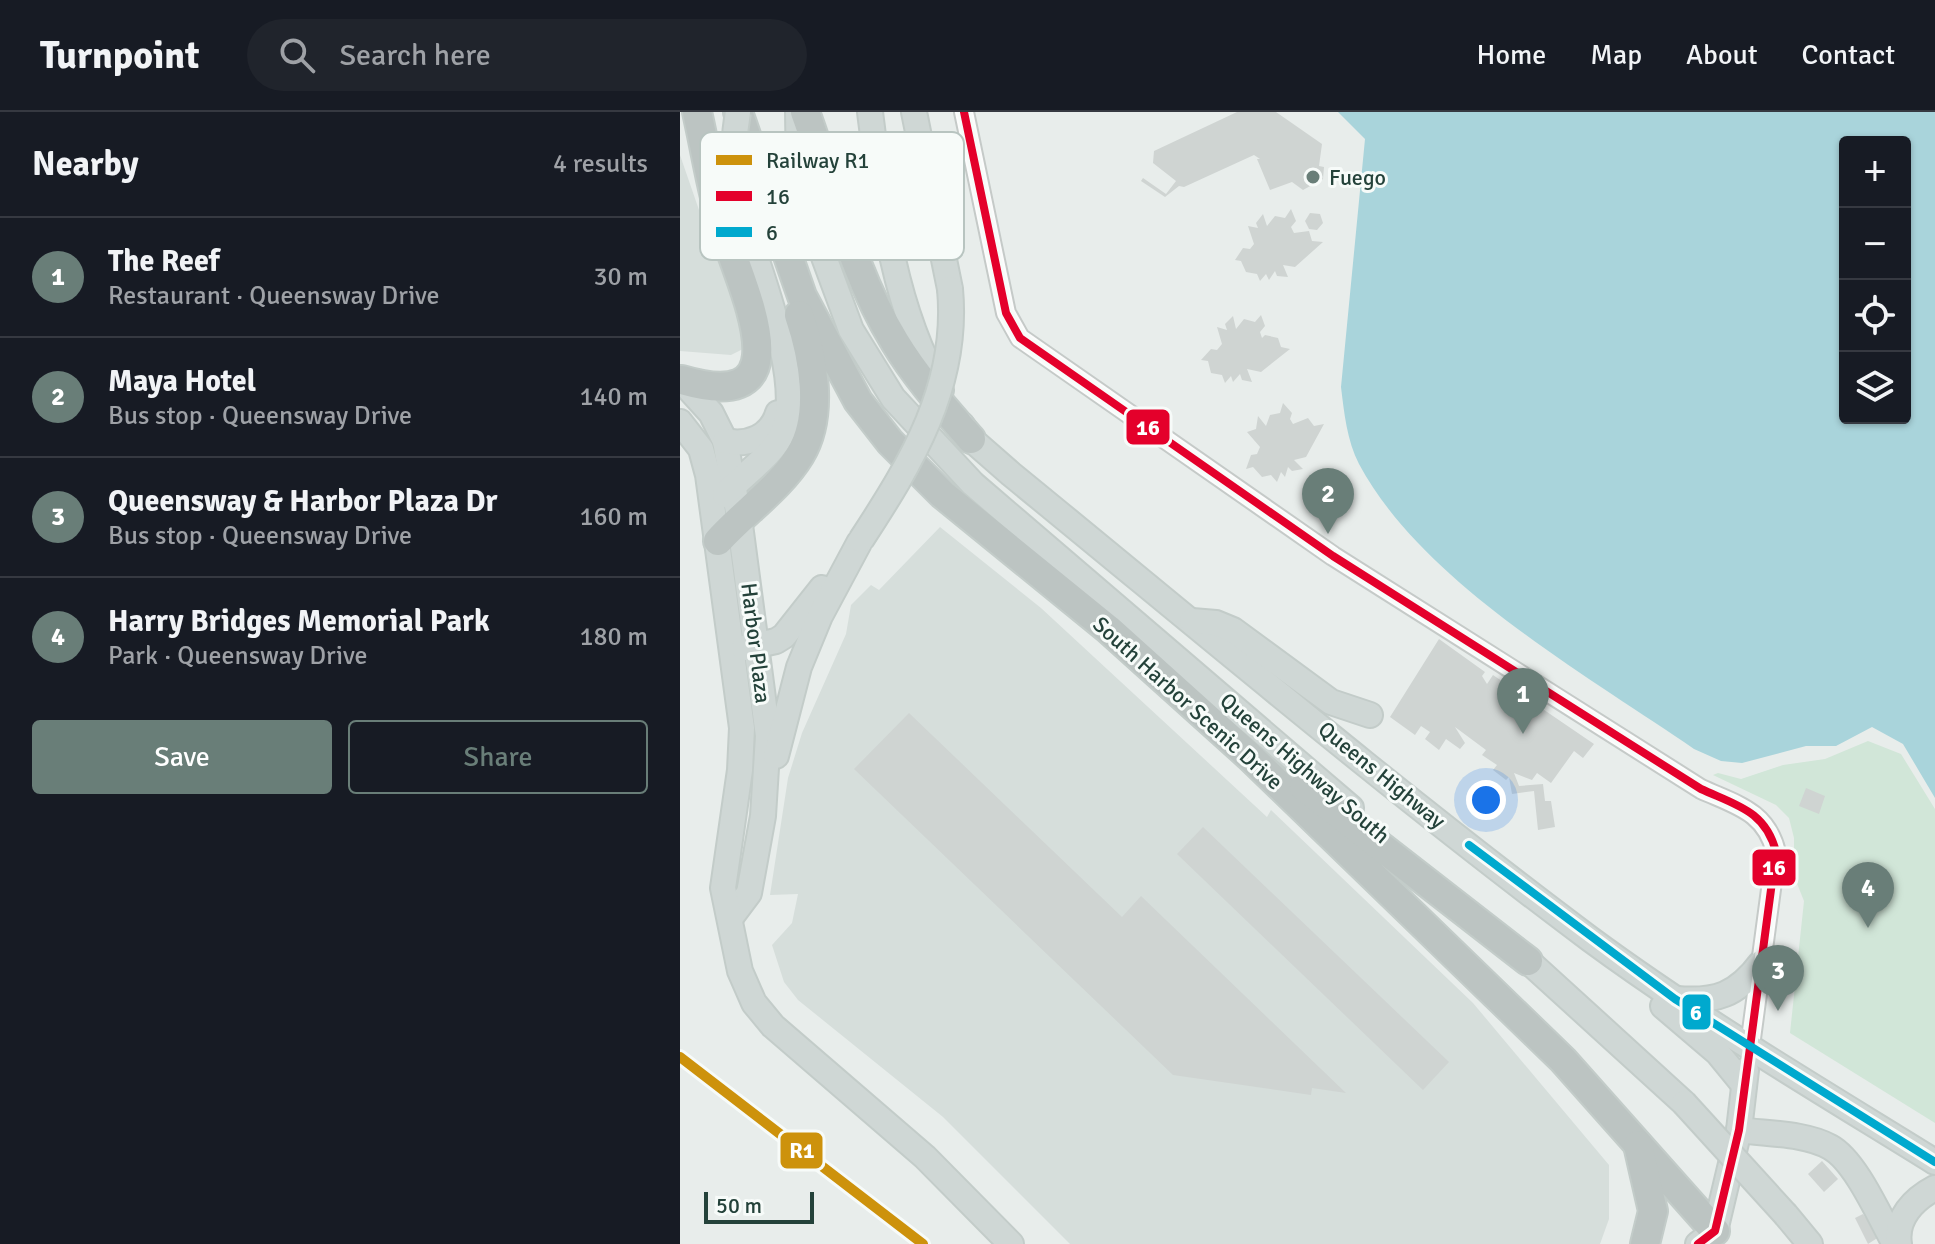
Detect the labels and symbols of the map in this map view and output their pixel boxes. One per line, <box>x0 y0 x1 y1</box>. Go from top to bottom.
legend <box>700 132 964 260</box>
text: Railway R1 <box>766 147 869 174</box>
place label: Fuego <box>1329 164 1386 191</box>
marker: Fuego <box>1304 168 1322 186</box>
text: 16 <box>766 183 790 210</box>
text: 6 <box>766 219 778 246</box>
line badge: 16 <box>1125 408 1171 446</box>
text: 16 <box>1136 414 1160 441</box>
pin: 2 <box>1302 468 1354 534</box>
street label: Harbor Plaza <box>735 581 777 705</box>
street label: South Harbor Scenic Drive <box>1088 611 1288 795</box>
pin: 1 <box>1497 668 1549 734</box>
street label: Queens Highway South <box>1215 687 1395 849</box>
street label: Queens Highway <box>1313 716 1451 834</box>
your location <box>1466 780 1506 820</box>
line badge: 16 <box>1751 848 1797 887</box>
text: 16 <box>1762 854 1786 881</box>
pin: 4 <box>1842 862 1894 928</box>
pin: 3 <box>1752 945 1804 1011</box>
line badge: 6 <box>1681 993 1712 1031</box>
text: 6 <box>1690 999 1702 1026</box>
line badge: R1 <box>779 1131 824 1170</box>
text: R1 <box>789 1137 815 1164</box>
scale bar <box>704 1188 814 1224</box>

